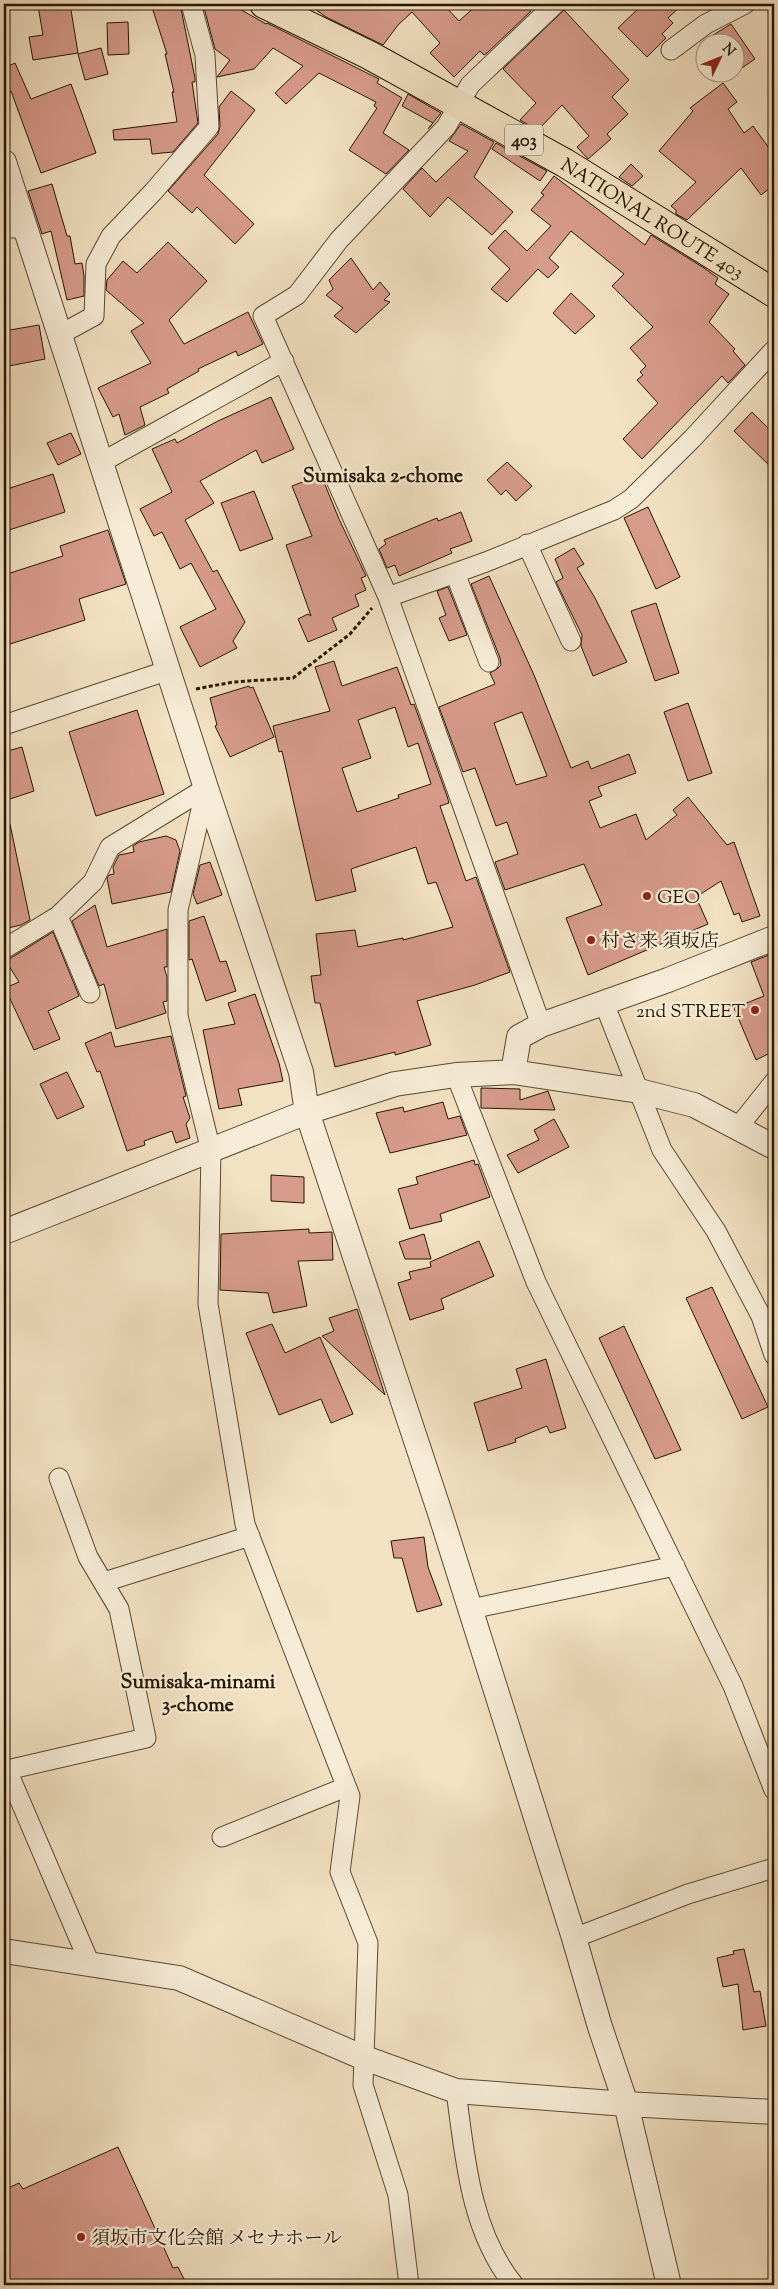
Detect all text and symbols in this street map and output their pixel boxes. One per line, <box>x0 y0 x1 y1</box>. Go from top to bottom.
north arrow <box>696 32 746 82</box>
text: N <box>717 40 739 61</box>
road number: 403 <box>505 124 543 156</box>
street label: NATIONAL ROUTE 403 <box>555 153 748 287</box>
district label: Sumisaka 2-chome <box>303 463 463 492</box>
place label: GEO <box>657 885 700 912</box>
marker: GEO <box>641 890 653 902</box>
place label: 村さ来 須坂店 <box>601 929 719 956</box>
marker: 村さ来 須坂店 <box>585 934 597 946</box>
place label: 2nd STREET <box>636 999 745 1026</box>
marker: 2nd STREET <box>749 1004 761 1016</box>
district label: Sumisaka-minami 3-chome <box>121 1669 276 1721</box>
place label: 須坂市文化会館 メセナホール <box>91 2226 342 2253</box>
marker: 須坂市文化会館 メセナホール <box>75 2231 87 2243</box>

